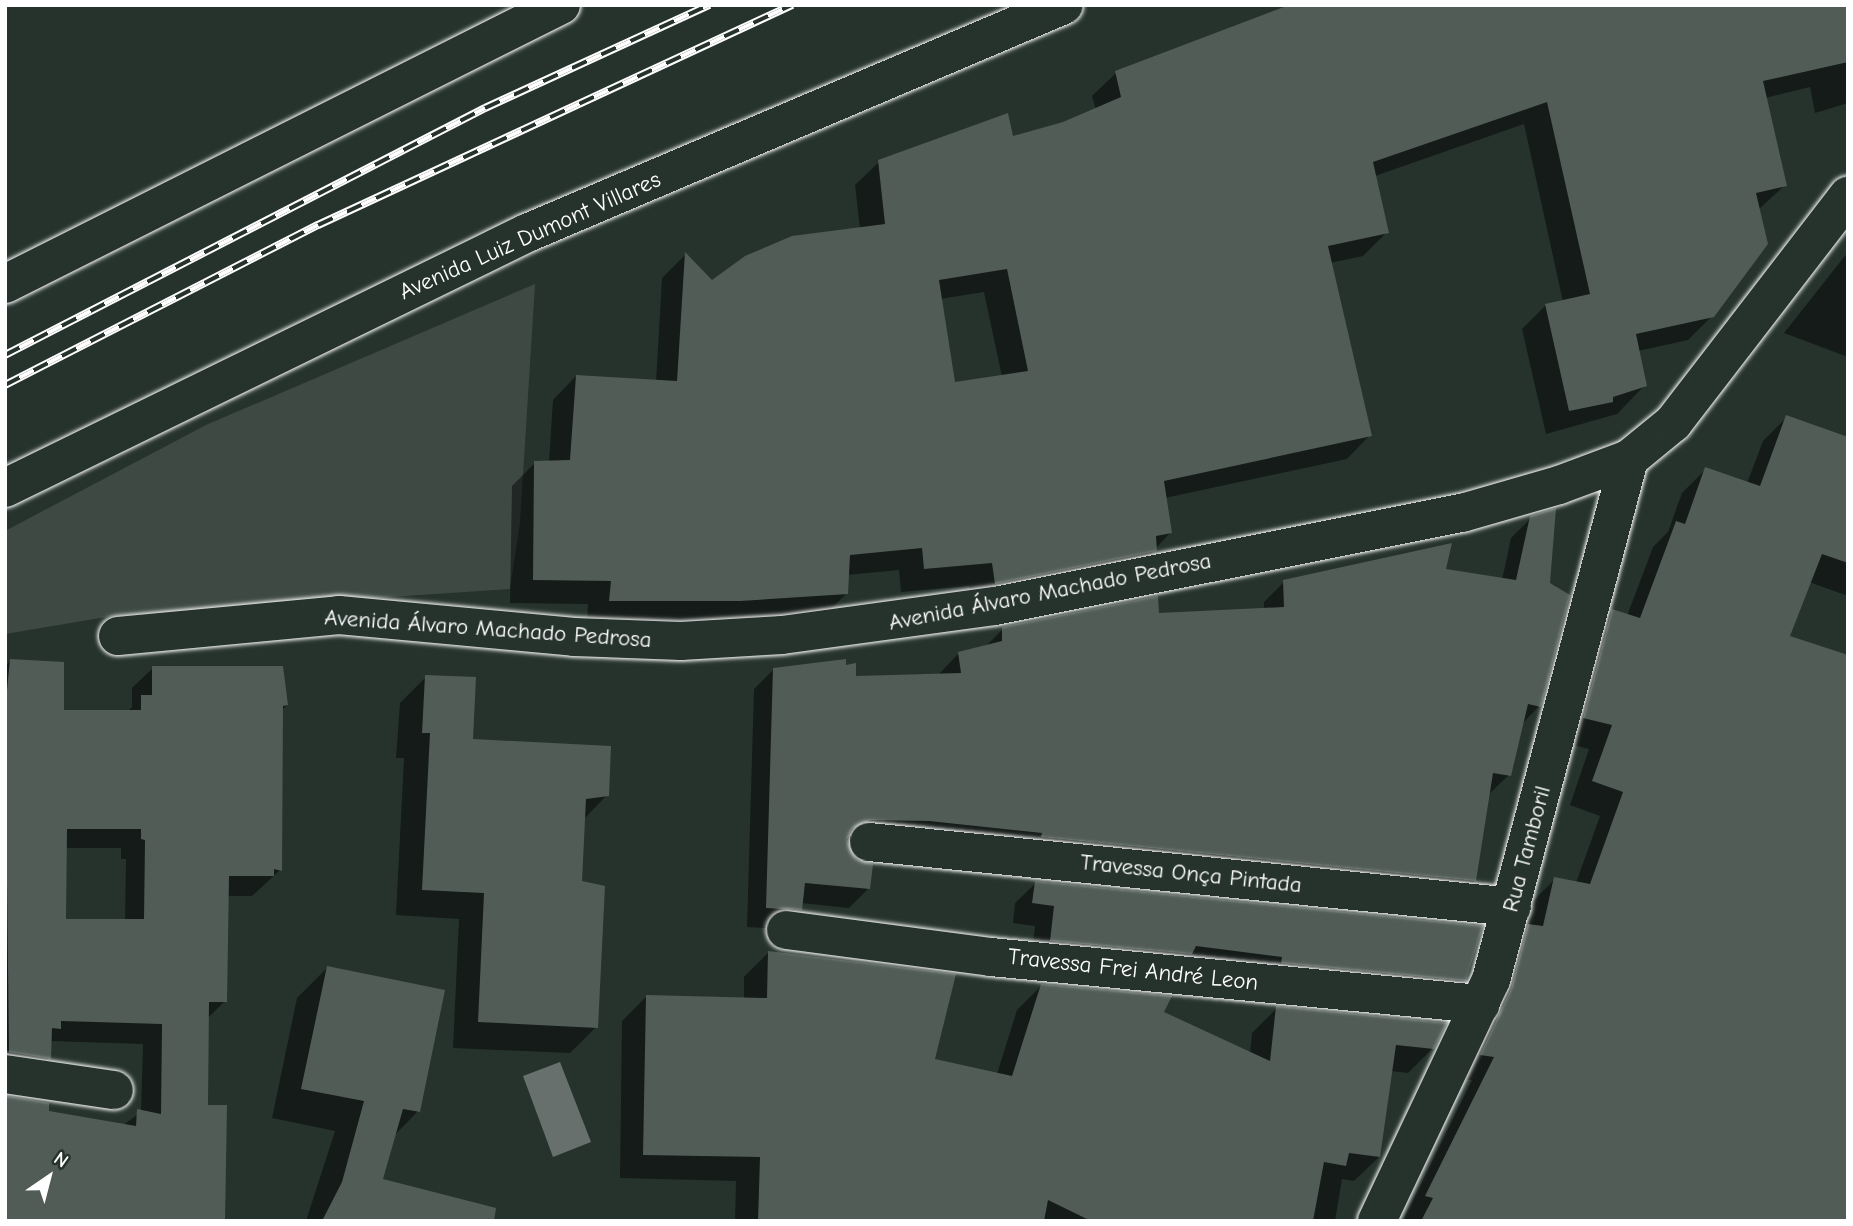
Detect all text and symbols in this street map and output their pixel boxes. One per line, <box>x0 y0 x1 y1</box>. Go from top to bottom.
street label: Avenida Luiz Dumont Villares <box>395 166 665 306</box>
street label: Avenida Álvaro Machado Pedrosa <box>886 547 1214 637</box>
street label: Avenida Álvaro Machado Pedrosa <box>323 604 653 654</box>
street label: Rua Tamboril <box>1497 783 1557 915</box>
street label: Travessa Onça Pintada <box>1079 849 1303 899</box>
street label: Travessa Frei André Leon <box>1006 943 1260 997</box>
north arrow <box>14 1142 84 1212</box>
text: N <box>50 1147 72 1172</box>

